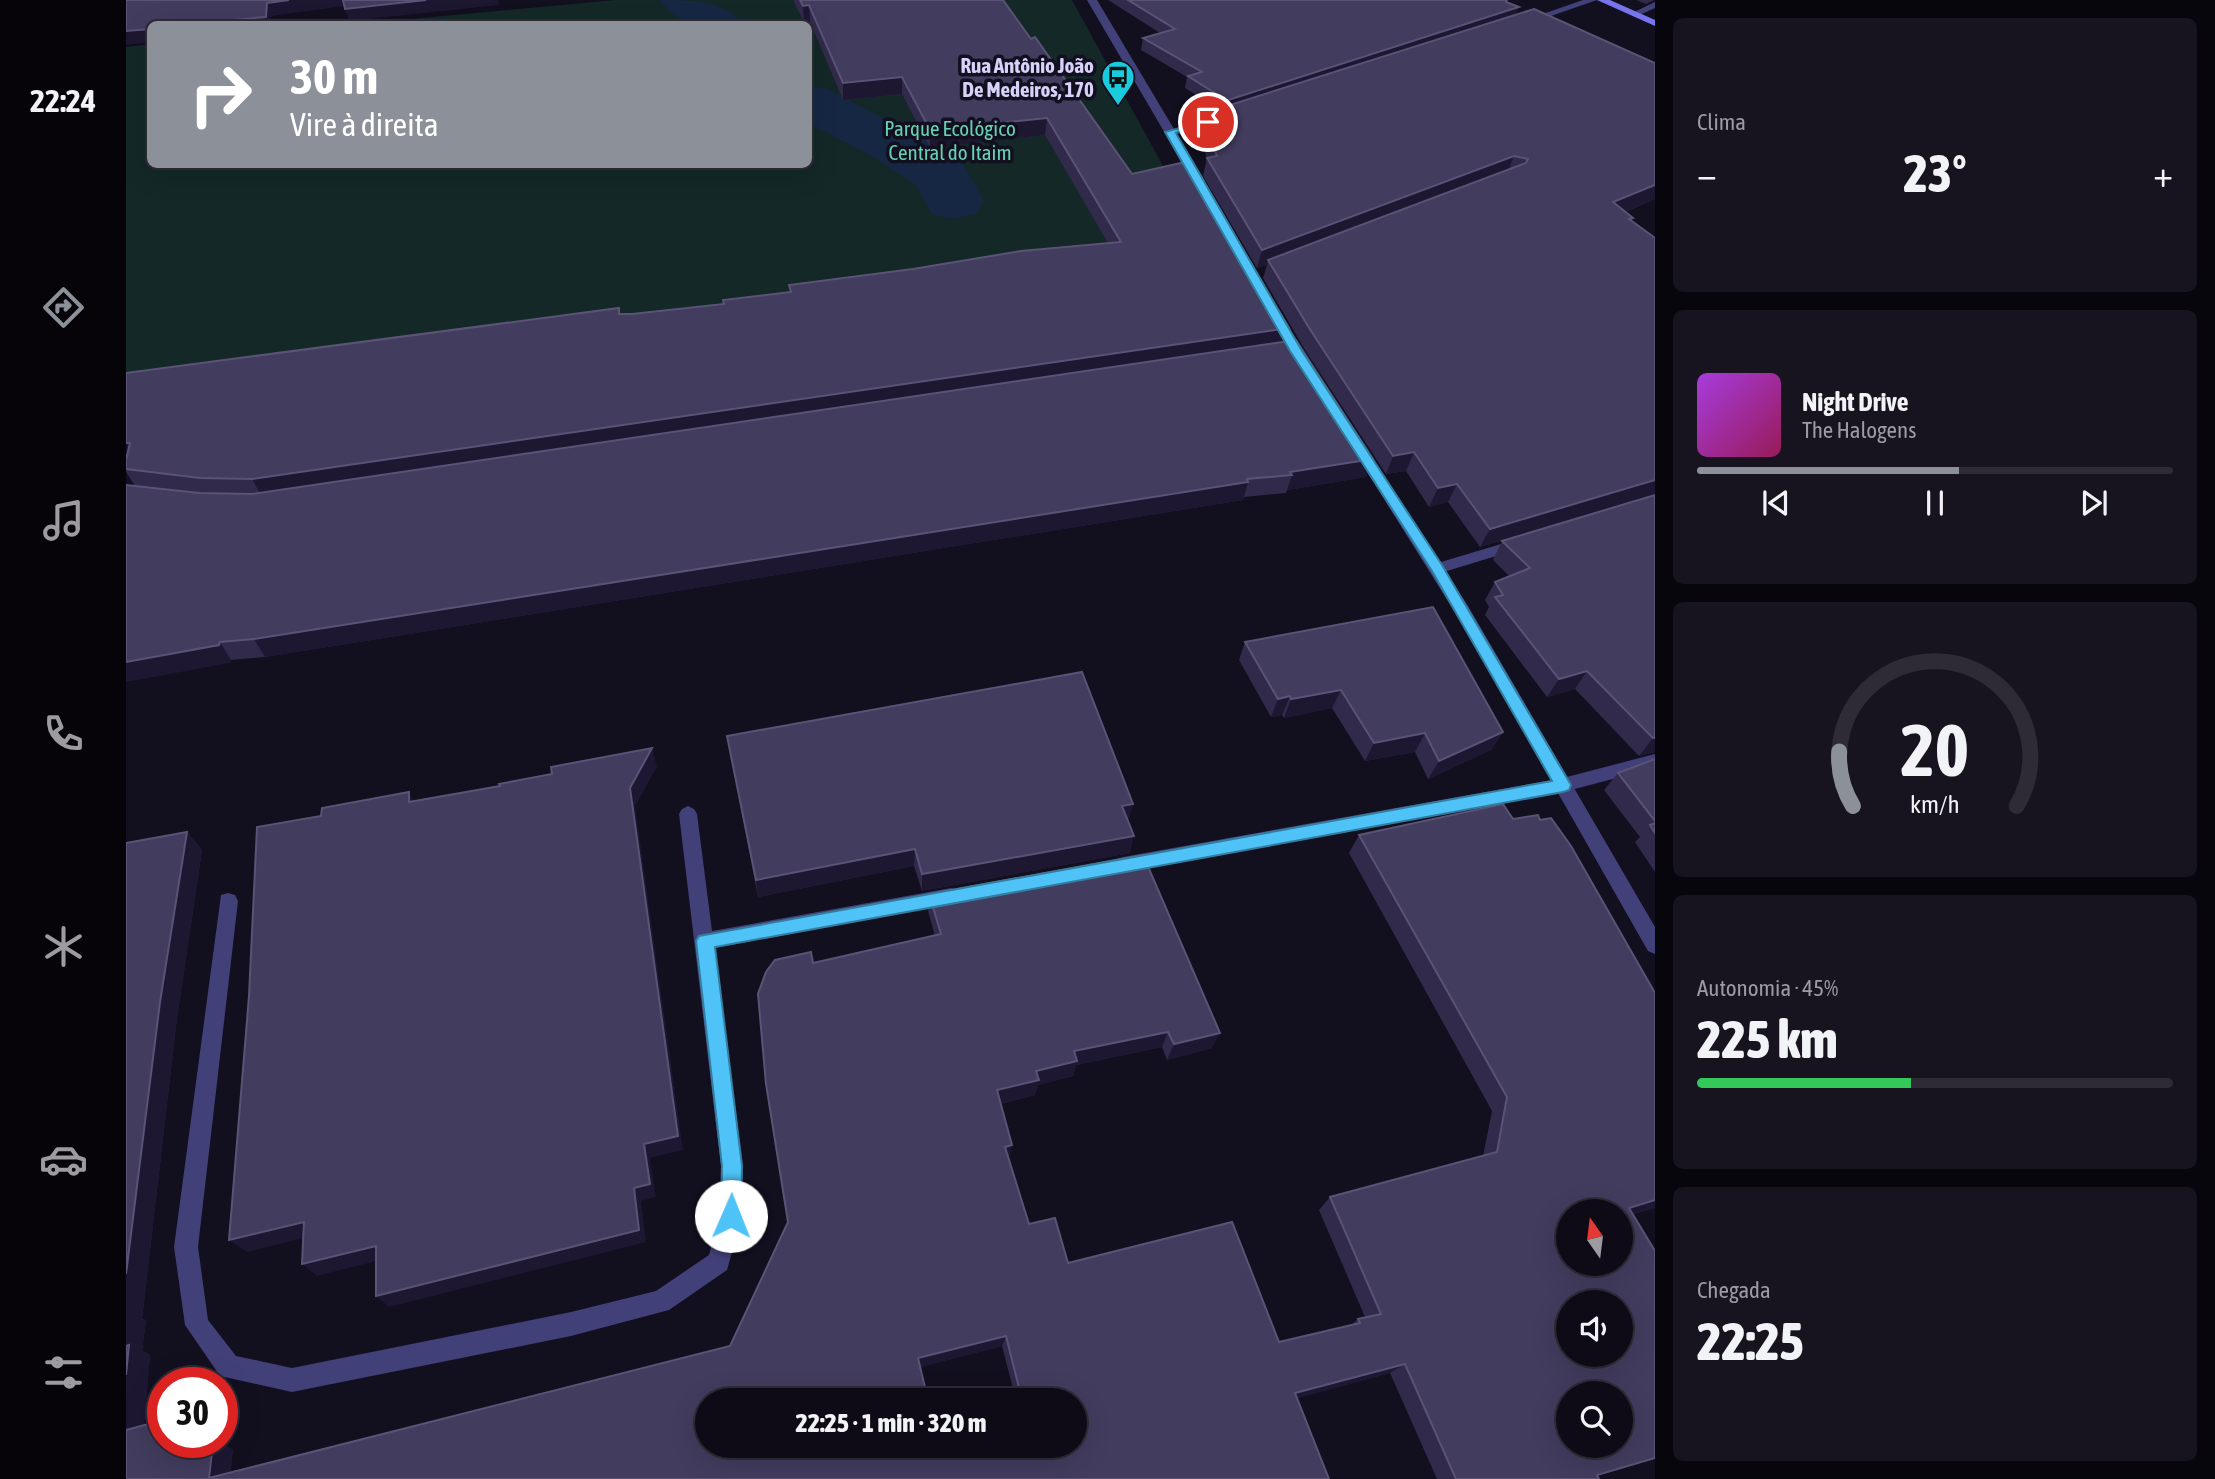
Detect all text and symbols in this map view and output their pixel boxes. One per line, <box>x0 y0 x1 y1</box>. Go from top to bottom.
text: 30 m <box>290 48 378 104</box>
icon: right <box>175 49 266 140</box>
place label: Rua Antônio João De Medeiros, 170 <box>961 53 1094 101</box>
bus stop icon: Rua Antônio João De Medeiros, 170 <box>1099 58 1137 107</box>
text: 22:24 <box>30 82 96 119</box>
pin <box>1178 92 1238 152</box>
icon: arrive <box>1189 103 1227 141</box>
text: Vire à direita <box>290 106 439 143</box>
text: Clima <box>1697 109 1746 135</box>
park label: Parque Ecológico Central do Itaim <box>884 116 1016 164</box>
text: 23° <box>1903 143 1967 203</box>
text: − <box>1697 152 1717 195</box>
text: + <box>2153 152 2173 195</box>
icon: directions <box>39 283 88 332</box>
text: Night Drive <box>1802 387 1909 417</box>
text: The Halogens <box>1802 417 1916 443</box>
icon: previous <box>1757 484 1795 522</box>
icon: pause <box>1916 484 1954 522</box>
icon: next <box>2075 484 2113 522</box>
icon: music <box>39 496 88 545</box>
text: 20 <box>1901 708 1969 791</box>
icon: phone <box>39 709 88 758</box>
text: km/h <box>1910 789 1960 817</box>
icon: climate <box>39 922 88 971</box>
text: Autonomia · 45% <box>1697 975 1838 1001</box>
text: 225 km <box>1697 1009 1838 1069</box>
icon: car <box>39 1135 88 1184</box>
position arrow <box>694 1179 768 1253</box>
north arrow <box>1556 1199 1633 1276</box>
map controls <box>1556 1199 1633 1458</box>
text: Chegada <box>1697 1277 1771 1303</box>
button: sound <box>1556 1290 1633 1367</box>
text: 22:25 <box>1697 1311 1804 1371</box>
icon: filters <box>39 1348 88 1397</box>
speed limit sign: 30 <box>147 1367 238 1458</box>
button: search <box>1556 1381 1633 1458</box>
text: 22:25 · 1 min · 320 m <box>796 1408 986 1438</box>

